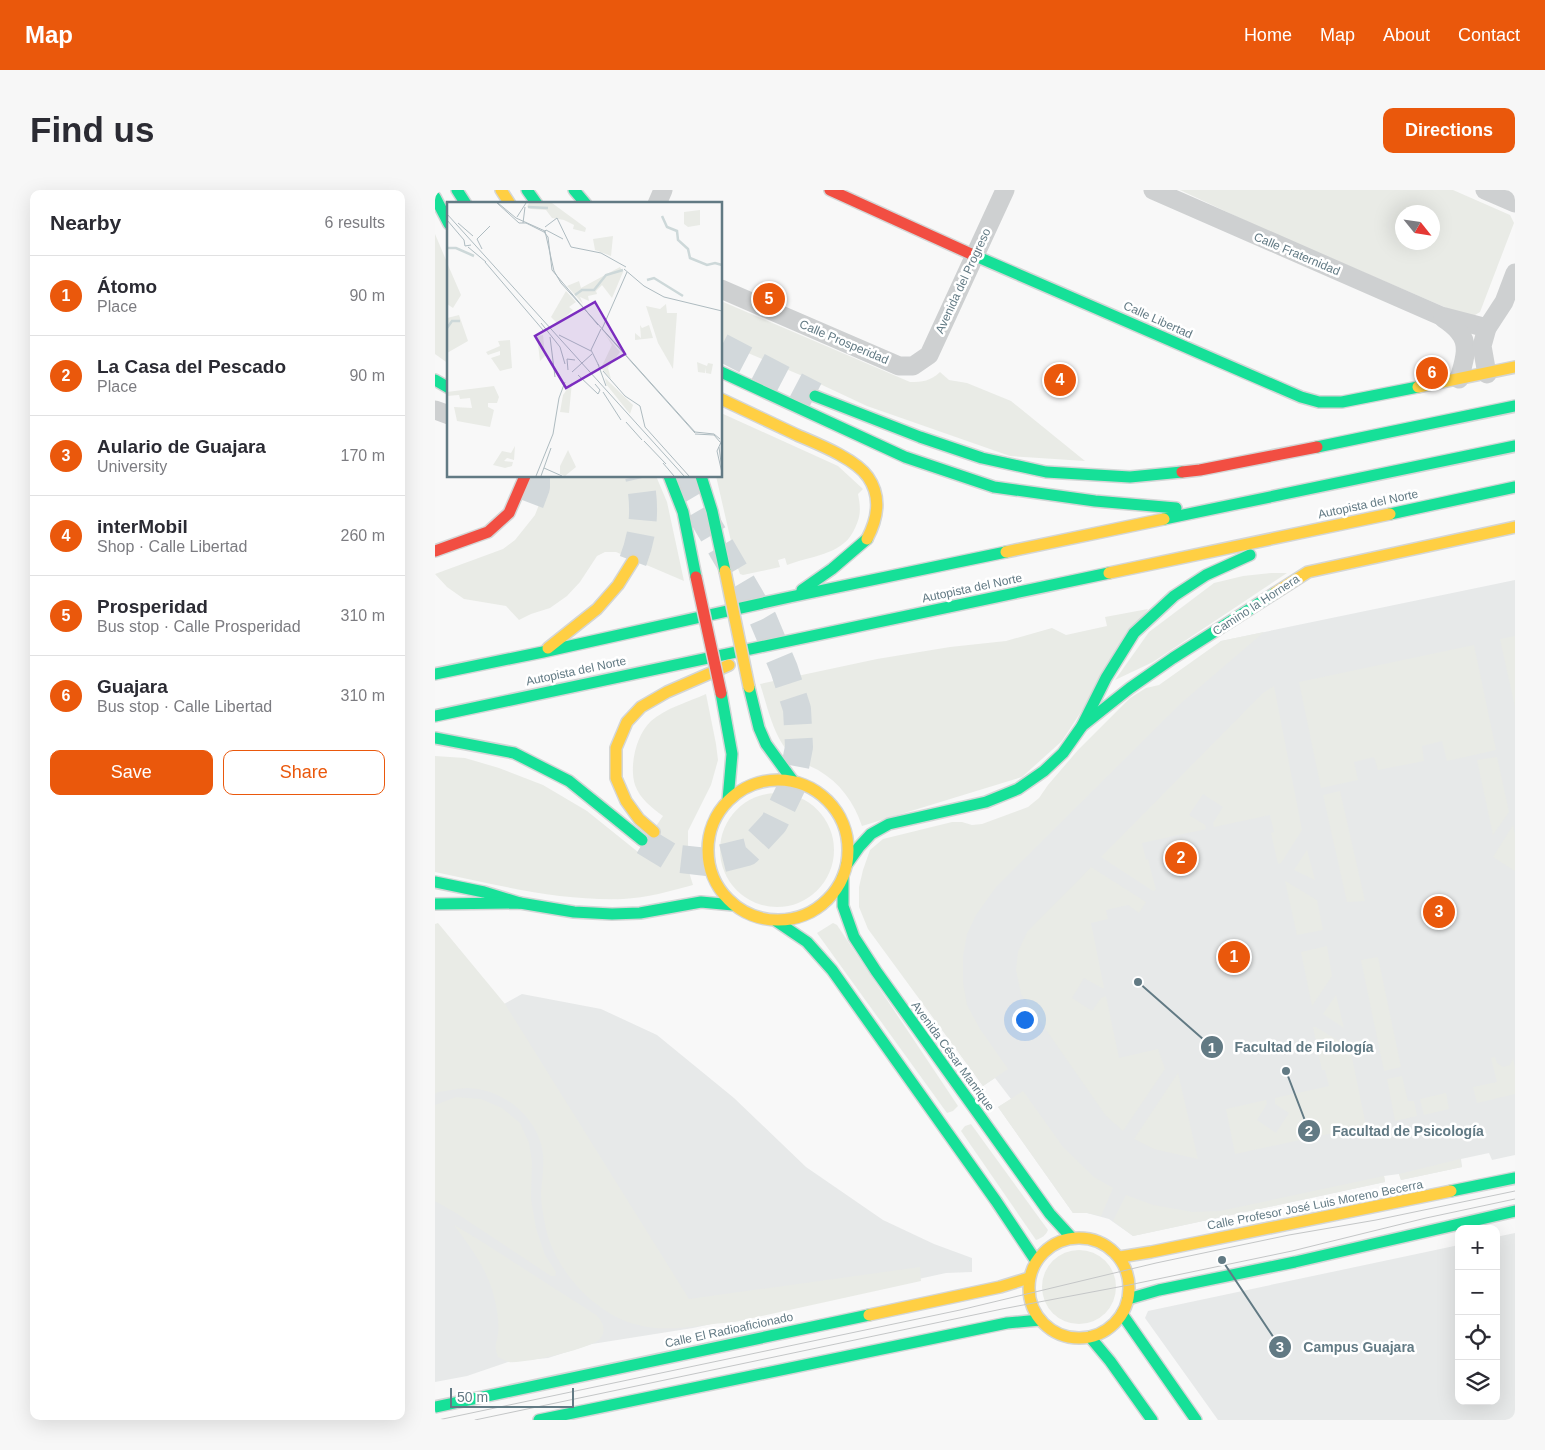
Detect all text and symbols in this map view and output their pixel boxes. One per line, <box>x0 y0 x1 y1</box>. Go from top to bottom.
text: Map <box>25 21 73 48</box>
text: Home <box>1244 25 1292 45</box>
text: Map <box>1320 25 1355 45</box>
text: About <box>1383 25 1430 45</box>
text: Contact <box>1458 25 1520 45</box>
button: Directions <box>1383 108 1515 153</box>
text: Find us <box>30 110 154 149</box>
inset map <box>447 202 723 478</box>
north arrow <box>1395 205 1440 250</box>
text: Nearby <box>50 211 121 234</box>
text: 6 results <box>325 214 385 231</box>
street label: Avenida del Progreso <box>932 226 994 336</box>
street label: Calle Fraternidad <box>1252 230 1342 278</box>
text: Átomo <box>97 276 157 297</box>
pin: 5 <box>753 280 785 318</box>
text: 1 <box>62 287 70 304</box>
text: 90 m <box>349 287 385 304</box>
text: Place <box>97 298 137 315</box>
street label: Calle Libertad <box>1121 299 1195 341</box>
street label: Calle Prosperidad <box>797 317 891 367</box>
pin: 6 <box>1416 354 1448 392</box>
text: La Casa del Pescado <box>97 356 286 377</box>
pin: 4 <box>1044 361 1076 399</box>
text: 2 <box>62 367 70 384</box>
text: 90 m <box>349 367 385 384</box>
text: Place <box>97 378 137 395</box>
text: Aulario de Guajara <box>97 436 266 457</box>
text: 3 <box>62 447 70 464</box>
text: 170 m <box>341 447 385 464</box>
text: University <box>97 458 167 475</box>
street label: Autopista del Norte <box>1317 486 1420 521</box>
text: interMobil <box>97 516 188 537</box>
text: 4 <box>62 527 70 544</box>
text: 260 m <box>341 527 385 544</box>
text: Shop · Calle Libertad <box>97 538 247 555</box>
street label: Autopista del Norte <box>921 570 1024 605</box>
street label: Camino la Hornera <box>1210 572 1302 638</box>
text: Prosperidad <box>97 596 208 617</box>
text: 5 <box>62 607 70 624</box>
text: 310 m <box>341 607 385 624</box>
text: Bus stop · Calle Prosperidad <box>97 618 301 635</box>
street label: Autopista del Norte <box>525 653 628 688</box>
text: Guajara <box>97 676 168 697</box>
text: 6 <box>62 687 70 704</box>
text: 310 m <box>341 687 385 704</box>
text: Bus stop · Calle Libertad <box>97 698 272 715</box>
button: Save <box>50 750 213 795</box>
button: Share <box>223 750 385 795</box>
pin: 2 <box>1165 839 1197 877</box>
pin: 3 <box>1423 893 1455 931</box>
pin: 1 <box>1218 938 1250 976</box>
street label: Avenida César Manrique <box>909 999 998 1114</box>
your location <box>1012 1007 1038 1033</box>
callout: Facultad de Filología <box>1200 1033 1384 1062</box>
text: 1 <box>1208 1039 1216 1056</box>
text: Facultad de Filología <box>1234 1039 1374 1055</box>
callout: Facultad de Psicología <box>1297 1116 1494 1145</box>
text: 2 <box>1305 1122 1313 1139</box>
text: Facultad de Psicología <box>1332 1123 1484 1139</box>
street label: Calle Profesor José Luis Moreno Becerra <box>1206 1177 1424 1233</box>
map controls <box>1455 1225 1500 1405</box>
button: + <box>1455 1225 1500 1270</box>
button: − <box>1455 1270 1500 1315</box>
street label: Calle El Radioaficionado <box>664 1309 795 1350</box>
button: locate <box>1455 1315 1500 1360</box>
callout: Campus Guajara <box>1268 1332 1424 1361</box>
text: 3 <box>1276 1338 1284 1355</box>
text: Campus Guajara <box>1303 1339 1415 1355</box>
button: layers <box>1455 1360 1500 1405</box>
scale bar <box>450 1385 574 1408</box>
text: 50 m <box>457 1389 488 1405</box>

